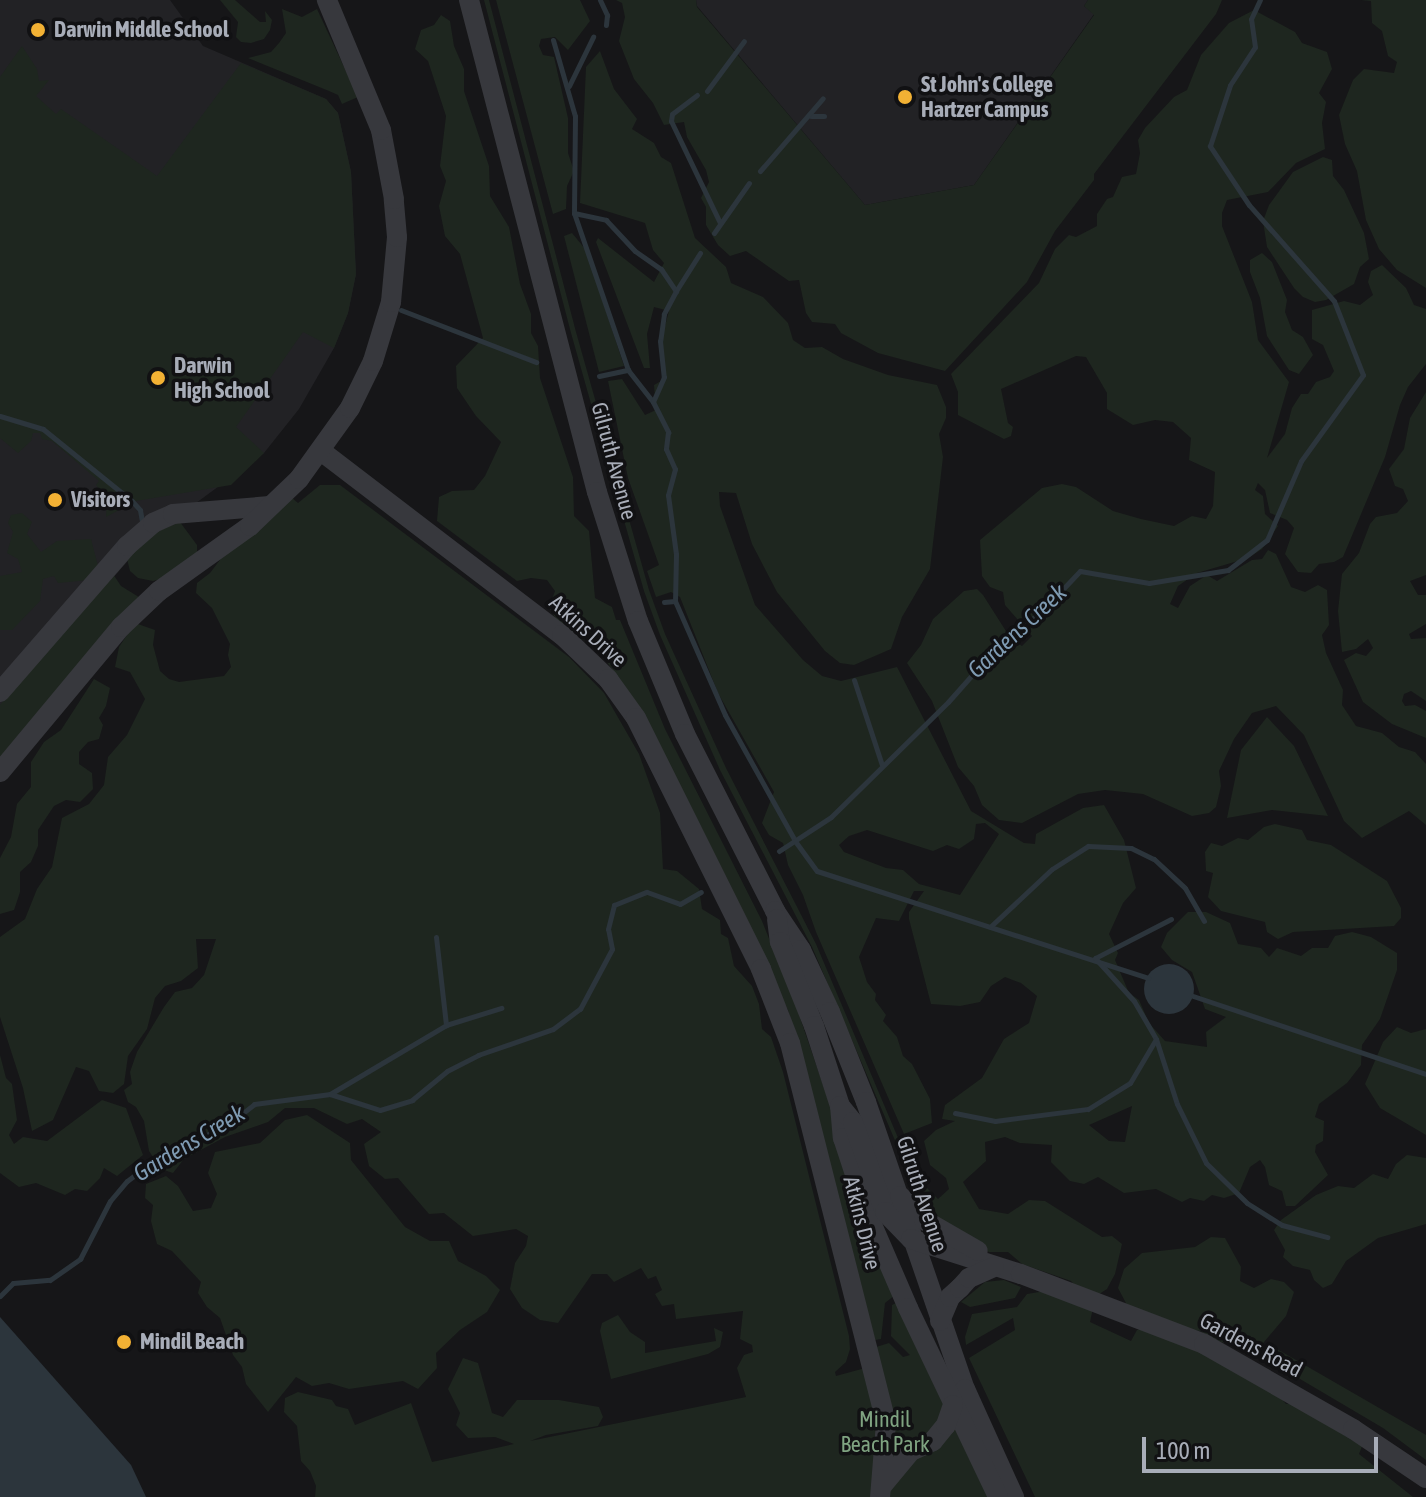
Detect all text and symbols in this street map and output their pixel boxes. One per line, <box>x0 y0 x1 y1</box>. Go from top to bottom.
place label: Darwin Middle School <box>54 17 229 43</box>
marker: Darwin Middle School <box>29 21 47 39</box>
place label: St John's College Hartzer Campus <box>921 71 1053 122</box>
marker: St John's College Hartzer Campus <box>896 88 914 106</box>
place label: Darwin High School <box>174 352 270 404</box>
marker: Darwin High School <box>149 369 167 387</box>
street label: Gilruth Avenue <box>586 399 642 523</box>
place label: Visitors <box>71 487 130 513</box>
marker: Visitors <box>46 491 64 509</box>
water label: Gardens Creek <box>961 578 1073 684</box>
street label: Atkins Drive <box>544 589 632 673</box>
water label: Gardens Creek <box>128 1098 250 1188</box>
street label: Gilruth Avenue <box>891 1133 953 1255</box>
street label: Atkins Drive <box>838 1174 886 1272</box>
street label: Gardens Road <box>1195 1307 1307 1383</box>
place label: Mindil Beach <box>140 1329 244 1355</box>
marker: Mindil Beach <box>115 1333 133 1351</box>
park label: Mindil Beach Park <box>840 1406 930 1458</box>
scale bar <box>1146 1421 1382 1471</box>
text: 100 m <box>1156 1437 1210 1464</box>

